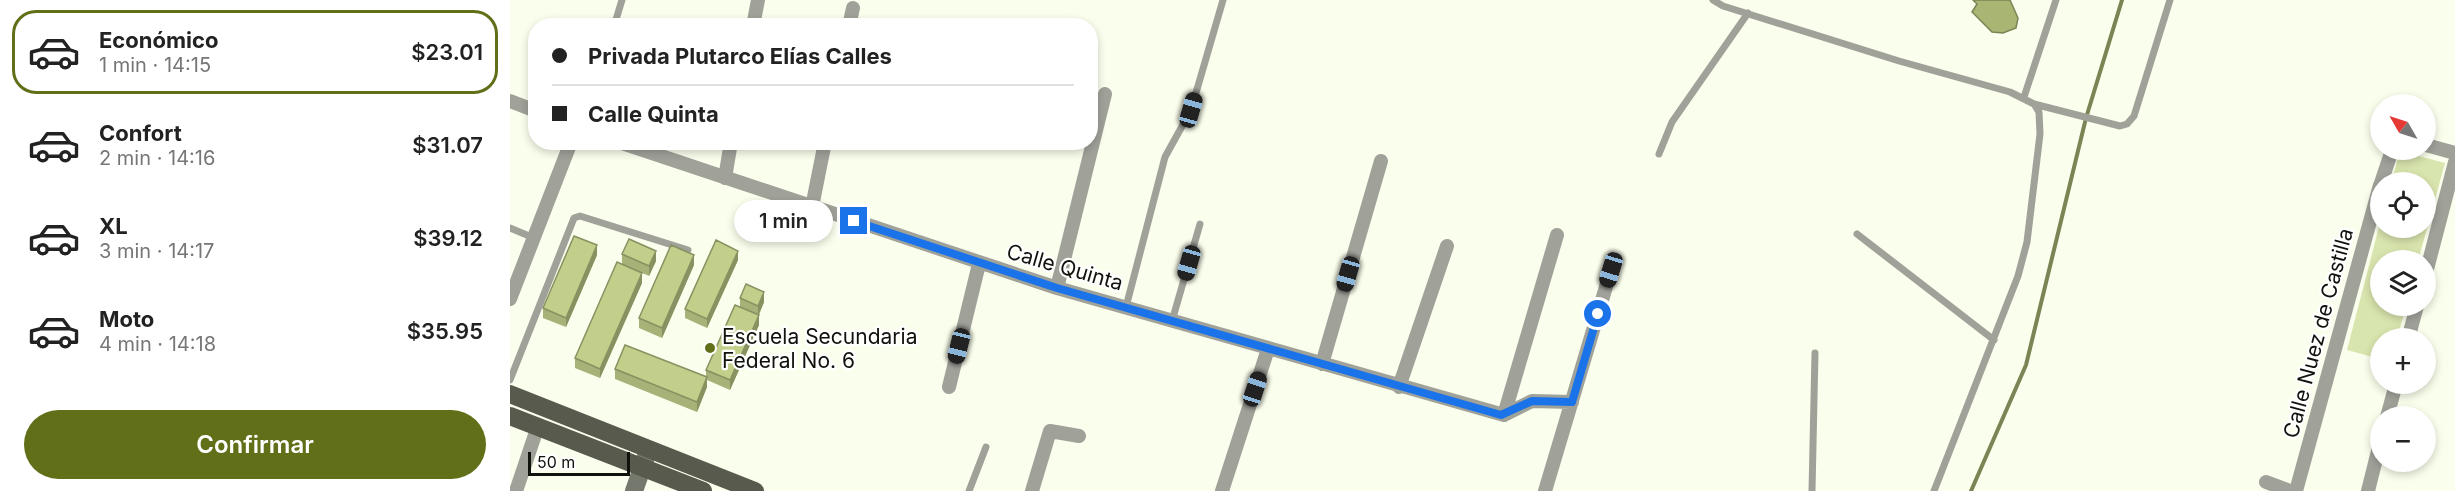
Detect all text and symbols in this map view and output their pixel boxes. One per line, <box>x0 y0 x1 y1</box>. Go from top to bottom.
icon: car <box>27 25 81 79</box>
text: Económico <box>99 27 218 53</box>
text: $23.01 <box>411 39 483 65</box>
text: Privada Plutarco Elías Calles <box>588 43 892 69</box>
text: 1 min · 14:15 <box>99 53 211 77</box>
car <box>1177 90 1205 130</box>
north arrow <box>2370 94 2436 160</box>
map controls <box>2370 94 2436 472</box>
text: Calle Quinta <box>588 101 719 127</box>
icon: car <box>27 118 81 172</box>
text: Confort <box>99 120 182 146</box>
text: $31.07 <box>412 132 483 158</box>
text: 2 min · 14:16 <box>99 146 215 170</box>
button: locate <box>2370 172 2436 238</box>
callout: 1 min <box>734 200 833 242</box>
route end <box>840 207 867 234</box>
text: 1 min <box>759 209 808 233</box>
icon: car <box>27 211 81 265</box>
text: XL <box>99 213 128 239</box>
text: $39.12 <box>413 225 483 251</box>
street label: Calle Nuez de Castilla <box>2278 225 2358 441</box>
street label: Calle Quinta <box>1004 238 1126 296</box>
text: 3 min · 14:17 <box>99 239 214 263</box>
car <box>1175 243 1203 283</box>
car <box>1597 250 1625 290</box>
button: layers <box>2370 250 2436 316</box>
car <box>1334 254 1362 294</box>
route start <box>1584 300 1611 327</box>
icon: car <box>27 304 81 358</box>
text: Moto <box>99 306 154 332</box>
text: $35.95 <box>407 318 483 344</box>
place label: Escuela Secundaria Federal No. 6 <box>722 324 917 373</box>
car <box>946 326 972 366</box>
button: + <box>2370 328 2436 394</box>
text: 4 min · 14:18 <box>99 332 216 356</box>
marker: Escuela Secundaria Federal No. 6 <box>703 341 717 355</box>
car <box>1241 369 1269 409</box>
button: − <box>2370 406 2436 472</box>
button: Confirmar <box>24 410 486 479</box>
scale bar <box>528 449 630 476</box>
text: 50 m <box>537 452 575 472</box>

